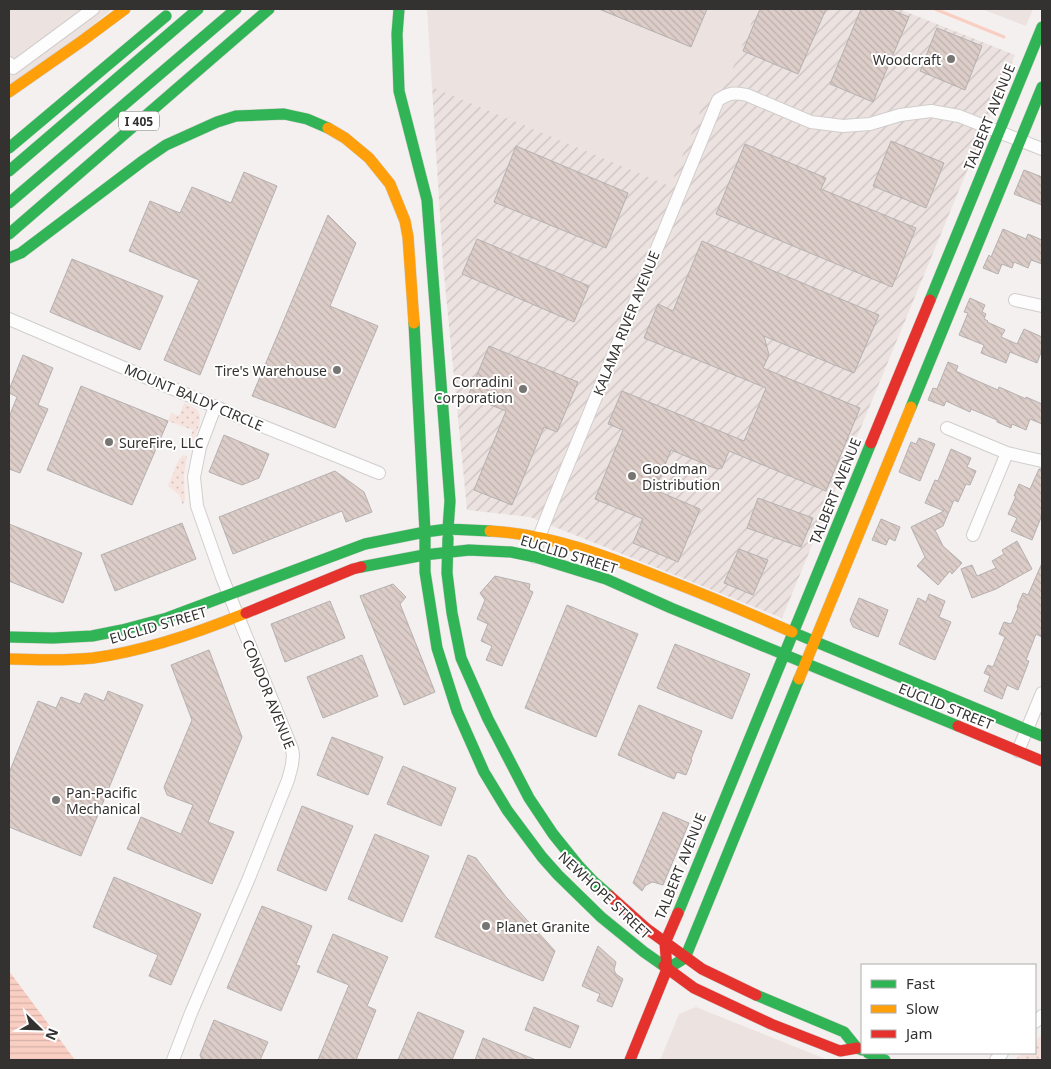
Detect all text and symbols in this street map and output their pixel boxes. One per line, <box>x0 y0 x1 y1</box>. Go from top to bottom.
place label: Woodcraft <box>873 50 941 69</box>
marker: Woodcraft <box>945 53 957 65</box>
street label: TALBERT AVENUE <box>959 61 1019 173</box>
road number: I 405 <box>119 112 159 130</box>
street label: KALAMA RIVER AVENUE <box>588 248 664 398</box>
street label: MOUNT BALDY CIRCLE <box>122 359 266 435</box>
place label: Tire's Warehouse <box>215 361 327 380</box>
marker: Tire's Warehouse <box>331 364 343 376</box>
place label: Corradini Corporation <box>434 372 513 407</box>
marker: Corradini Corporation <box>517 383 529 395</box>
place label: SureFire, LLC <box>119 433 204 452</box>
street label: TALBERT AVENUE <box>805 435 865 547</box>
marker: SureFire, LLC <box>103 436 115 448</box>
place label: Goodman Distribution <box>642 459 720 494</box>
marker: Goodman Distribution <box>626 470 638 482</box>
street label: EUCLID STREET <box>518 530 620 578</box>
street label: EUCLID STREET <box>107 602 209 648</box>
street label: CONDOR AVENUE <box>238 636 300 752</box>
street label: EUCLID STREET <box>896 678 996 734</box>
place label: Pan-Pacific Mechanical <box>66 783 140 818</box>
marker: Pan-Pacific Mechanical <box>50 794 62 806</box>
street label: TALBERT AVENUE <box>650 810 710 922</box>
street label: NEWHOPE STREET <box>555 847 656 943</box>
place label: Planet Granite <box>496 917 590 936</box>
marker: Planet Granite <box>480 920 492 932</box>
legend <box>861 964 1036 1054</box>
text: Fast <box>906 973 935 993</box>
text: Slow <box>906 998 939 1018</box>
north arrow <box>15 1004 65 1054</box>
text: Jam <box>904 1023 933 1043</box>
text: N <box>41 1025 63 1043</box>

